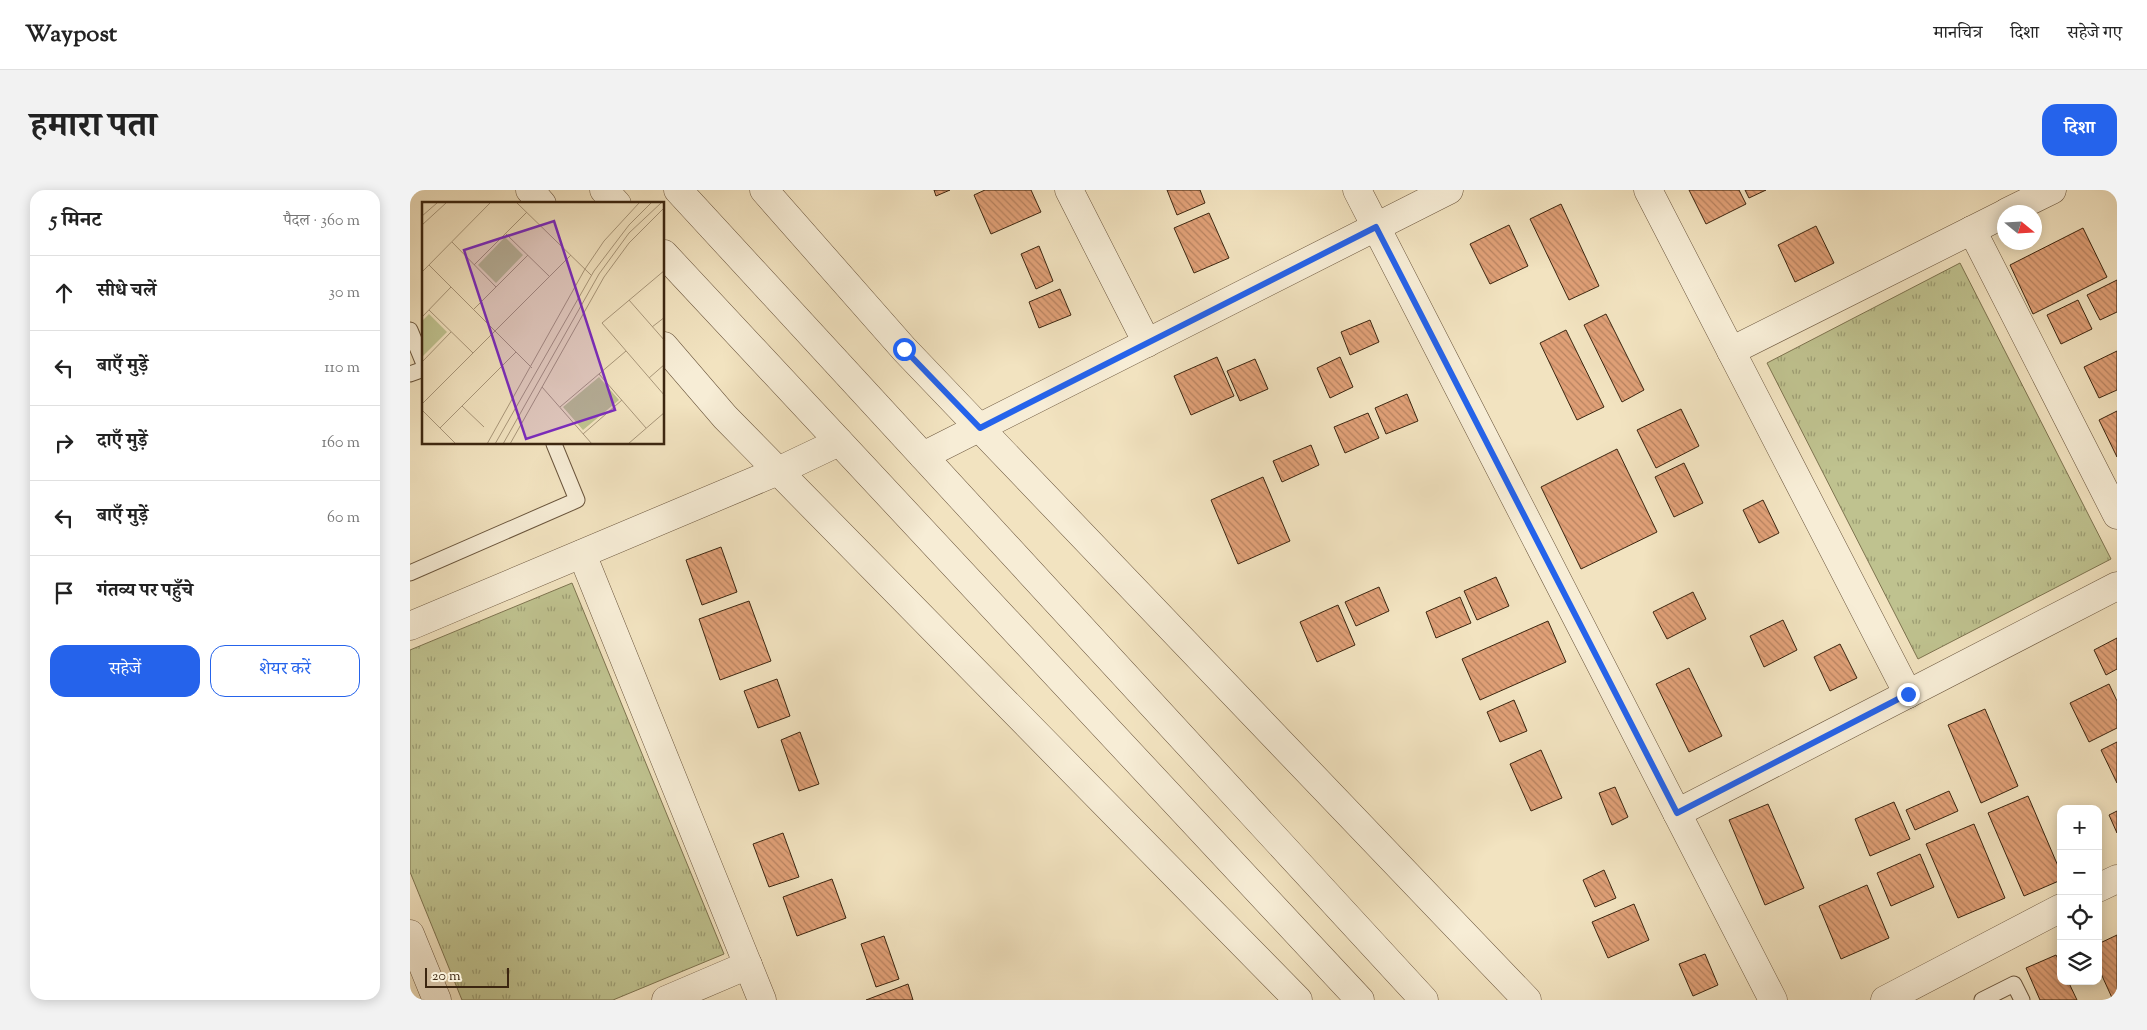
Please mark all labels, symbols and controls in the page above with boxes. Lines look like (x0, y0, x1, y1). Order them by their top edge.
text: Waypost (25, 18, 117, 52)
text: मानचित्र (1934, 21, 1982, 47)
text: दिशा (2010, 21, 2039, 47)
text: सहेजे गए (2067, 21, 2122, 47)
text: हमारा पता (30, 102, 157, 153)
button: दिशा (2042, 104, 2117, 156)
inset map (422, 202, 665, 445)
north arrow (1997, 205, 2042, 250)
text: 5 मिनट (50, 206, 101, 236)
text: पैदल · 360 m (284, 210, 360, 233)
text: सीधे चलें (97, 278, 156, 305)
icon: ahead (50, 279, 78, 307)
text: 30 m (329, 282, 360, 305)
route start (893, 338, 916, 361)
text: बाएँ मुड़ें (97, 353, 148, 380)
icon: left (50, 354, 78, 382)
text: 110 m (324, 357, 360, 380)
text: दाएँ मुड़ें (97, 428, 148, 455)
icon: right (50, 429, 78, 457)
text: 160 m (322, 432, 360, 455)
text: बाएँ मुड़ें (97, 503, 148, 530)
icon: left (50, 504, 78, 532)
text: 60 m (327, 507, 360, 530)
text: गंतव्य पर पहुँचे (97, 578, 193, 605)
icon: arrive (50, 579, 78, 607)
button: सहेजें (50, 645, 200, 697)
button: शेयर करें (210, 645, 360, 697)
route end (1897, 683, 1920, 706)
map controls (2057, 805, 2102, 985)
button: + (2057, 805, 2102, 850)
button: − (2057, 850, 2102, 895)
button: locate (2057, 895, 2102, 940)
button: layers (2057, 940, 2102, 985)
scale bar (425, 965, 509, 988)
text: 20 m (432, 967, 461, 987)

